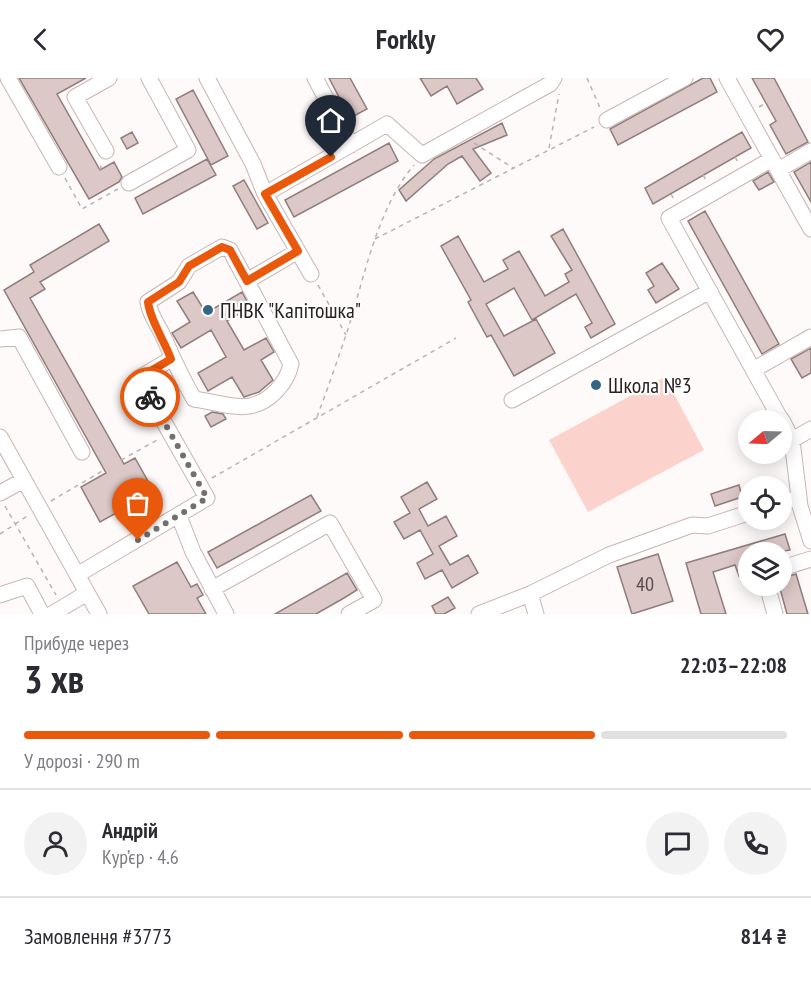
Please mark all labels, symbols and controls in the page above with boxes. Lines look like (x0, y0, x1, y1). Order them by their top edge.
text: Forkly (376, 22, 435, 56)
icon: back (24, 23, 57, 56)
icon: heart (754, 23, 787, 56)
pin (305, 95, 356, 157)
icon: home (314, 104, 347, 137)
place label: ПНВК "Капітошка" (220, 296, 361, 324)
marker: ПНВК "Капітошка" (201, 303, 215, 317)
courier (120, 367, 180, 427)
place label: Школа №3 (608, 371, 692, 399)
marker: Школа №3 (589, 378, 603, 392)
icon: bike (134, 381, 167, 414)
north arrow (738, 410, 792, 464)
map controls (738, 410, 792, 596)
button: locate (738, 476, 792, 530)
pin (112, 478, 163, 540)
icon: bag (121, 487, 154, 520)
button: layers (738, 542, 792, 596)
house number: 40 (636, 571, 654, 597)
text: Прибуде через (24, 630, 129, 656)
text: 22:03–22:08 (680, 651, 787, 679)
text: 3 хв (24, 653, 84, 704)
text: У дорозі · 290 m (24, 748, 140, 774)
button: person (24, 812, 87, 875)
button: chat (646, 812, 709, 875)
button: phone (724, 812, 787, 875)
text: Андрій (102, 816, 158, 844)
text: Кур’єр · 4.6 (102, 844, 179, 870)
text: Замовлення #3773 (24, 922, 172, 950)
text: 814 ₴ (740, 922, 787, 950)

